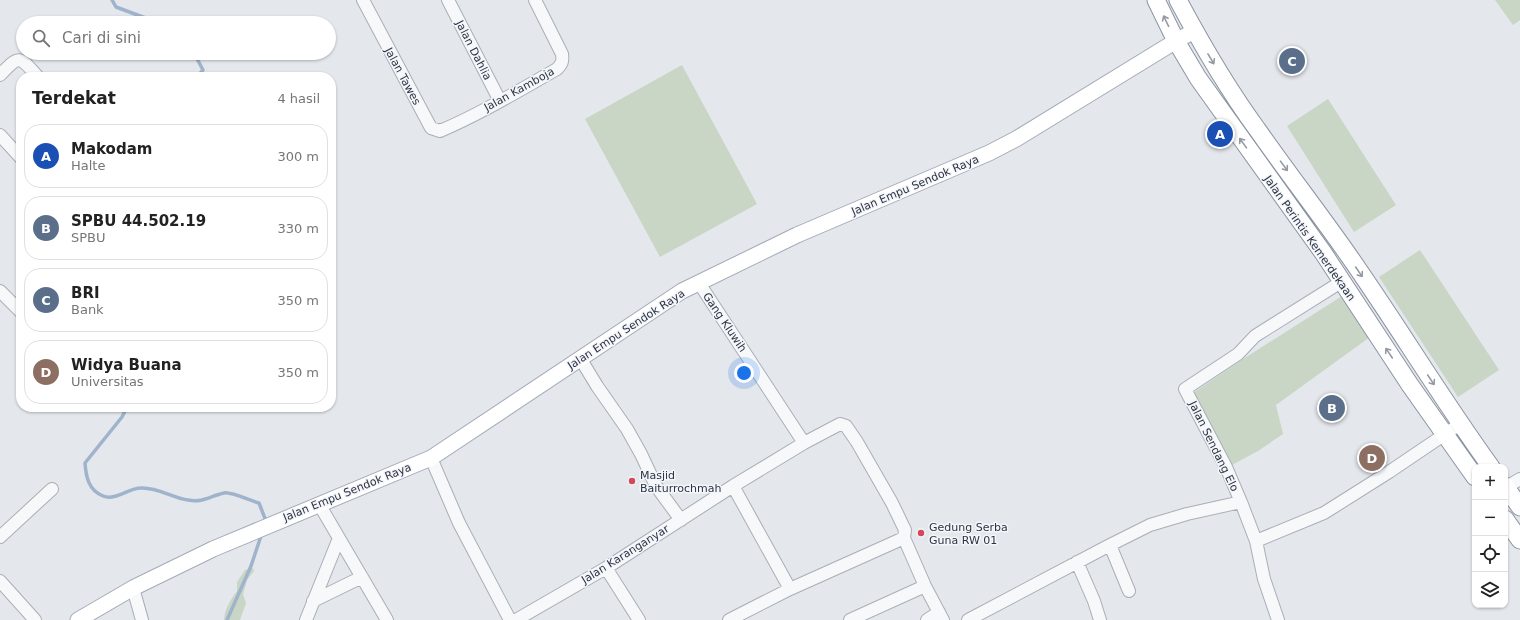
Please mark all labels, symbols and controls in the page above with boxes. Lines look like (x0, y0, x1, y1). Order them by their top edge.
one-way arrow (1162, 15, 1169, 27)
search box (16, 16, 336, 60)
street label: Jalan Dahlia (452, 17, 494, 82)
icon: search (30, 27, 52, 49)
text: Cari di sini (62, 29, 141, 47)
street label: Jalan Tawes (381, 44, 423, 108)
pin: C (1279, 46, 1305, 76)
one-way arrow (1207, 53, 1215, 65)
street label: Jalan Kamboja (481, 65, 557, 115)
text: Terdekat (32, 88, 116, 108)
text: 4 hasil (277, 91, 320, 106)
pin: A (1207, 119, 1233, 149)
one-way arrow (1239, 137, 1247, 148)
text: Makodam (71, 140, 152, 158)
text: A (41, 149, 51, 164)
text: 300 m (277, 149, 319, 164)
street label: Jalan Empu Sendok Raya (849, 153, 981, 219)
text: Halte (71, 158, 105, 173)
one-way arrow (1279, 160, 1288, 171)
street label: Jalan Perintis Kemerdekaan (1261, 172, 1358, 303)
text: SPBU 44.502.19 (71, 212, 206, 230)
text: B (41, 221, 51, 236)
text: 330 m (277, 221, 319, 236)
text: SPBU (71, 230, 106, 245)
one-way arrow (1355, 266, 1364, 277)
text: BRI (71, 284, 100, 302)
street label: Jalan Empu Sendok Raya (564, 287, 687, 373)
street label: Gang Kluwih (700, 290, 749, 355)
text: C (41, 293, 51, 308)
text: 350 m (277, 293, 319, 308)
text: Bank (71, 302, 104, 317)
one-way arrow (1384, 347, 1392, 359)
text: Widya Buana (71, 356, 182, 374)
your location (734, 363, 754, 383)
text: D (41, 365, 51, 380)
text: 350 m (277, 365, 319, 380)
text: Universitas (71, 374, 144, 389)
one-way arrow (1427, 374, 1435, 385)
pin: B (1319, 393, 1345, 423)
street label: Jalan Sendang Elo (1186, 398, 1241, 494)
pin: D (1359, 443, 1385, 473)
street label: Jalan Empu Sendok Raya (280, 461, 413, 525)
map controls (1472, 464, 1508, 608)
button: + (1472, 464, 1508, 500)
place label: Masjid Baiturrochmah (640, 469, 721, 495)
marker: Masjid Baiturrochmah (627, 476, 637, 486)
button: − (1472, 500, 1508, 536)
place label: Gedung Serba Guna RW 01 (929, 521, 1008, 547)
street label: Jalan Karanganyar (578, 522, 672, 587)
marker: Gedung Serba Guna RW 01 (916, 528, 926, 538)
button: locate (1472, 536, 1508, 572)
button: layers (1472, 572, 1508, 608)

